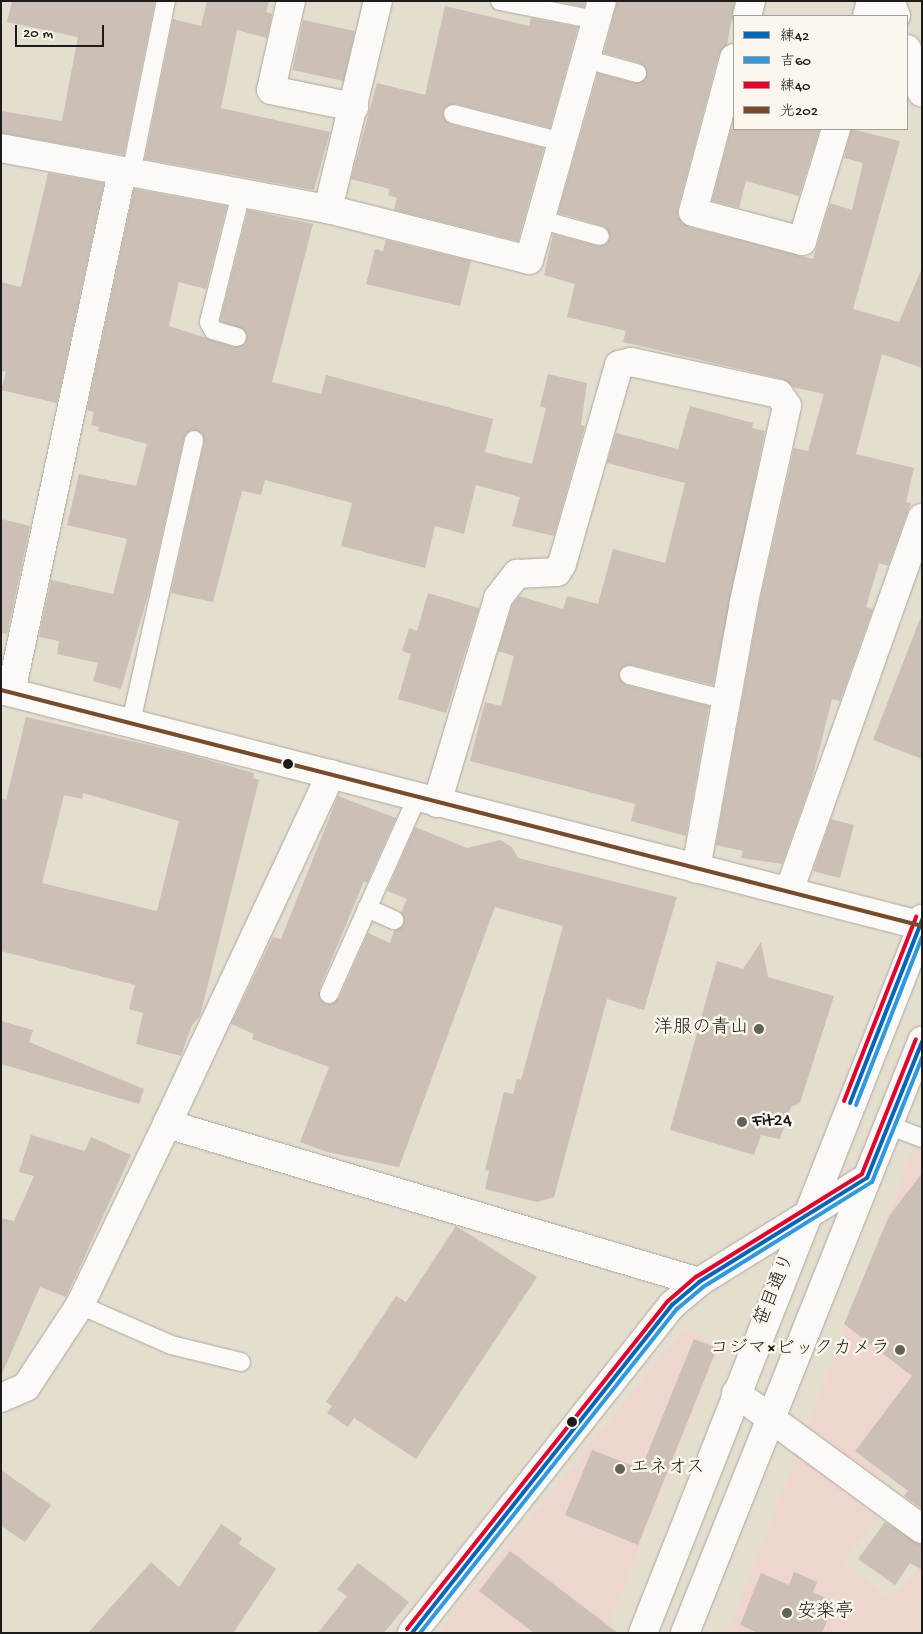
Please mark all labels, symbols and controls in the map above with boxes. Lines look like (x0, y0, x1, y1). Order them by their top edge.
scale bar (18, 15, 106, 47)
legend (733, 15, 908, 130)
text: 20 m (23, 25, 53, 43)
text: 練42 (780, 28, 809, 46)
text: 吉60 (780, 53, 811, 71)
text: 練40 (780, 78, 811, 96)
text: 光202 (780, 103, 818, 121)
unlabelled marker (283, 759, 293, 769)
place label: 洋服の青山 (654, 1018, 749, 1040)
marker: 洋服の青山 (753, 1023, 765, 1035)
place label: Fit24 (752, 1111, 792, 1133)
marker: Fit24 (736, 1116, 748, 1128)
street label: 笹目通り (751, 1250, 801, 1330)
place label: コジマ×ビックカメラ (710, 1339, 890, 1361)
marker: コジマ×ビックカメラ (894, 1344, 906, 1356)
unlabelled marker (567, 1417, 577, 1427)
place label: エネオス (630, 1458, 706, 1480)
marker: エネオス (614, 1463, 626, 1475)
place label: 安楽亭 (797, 1602, 854, 1624)
marker: 安楽亭 (781, 1607, 793, 1619)

